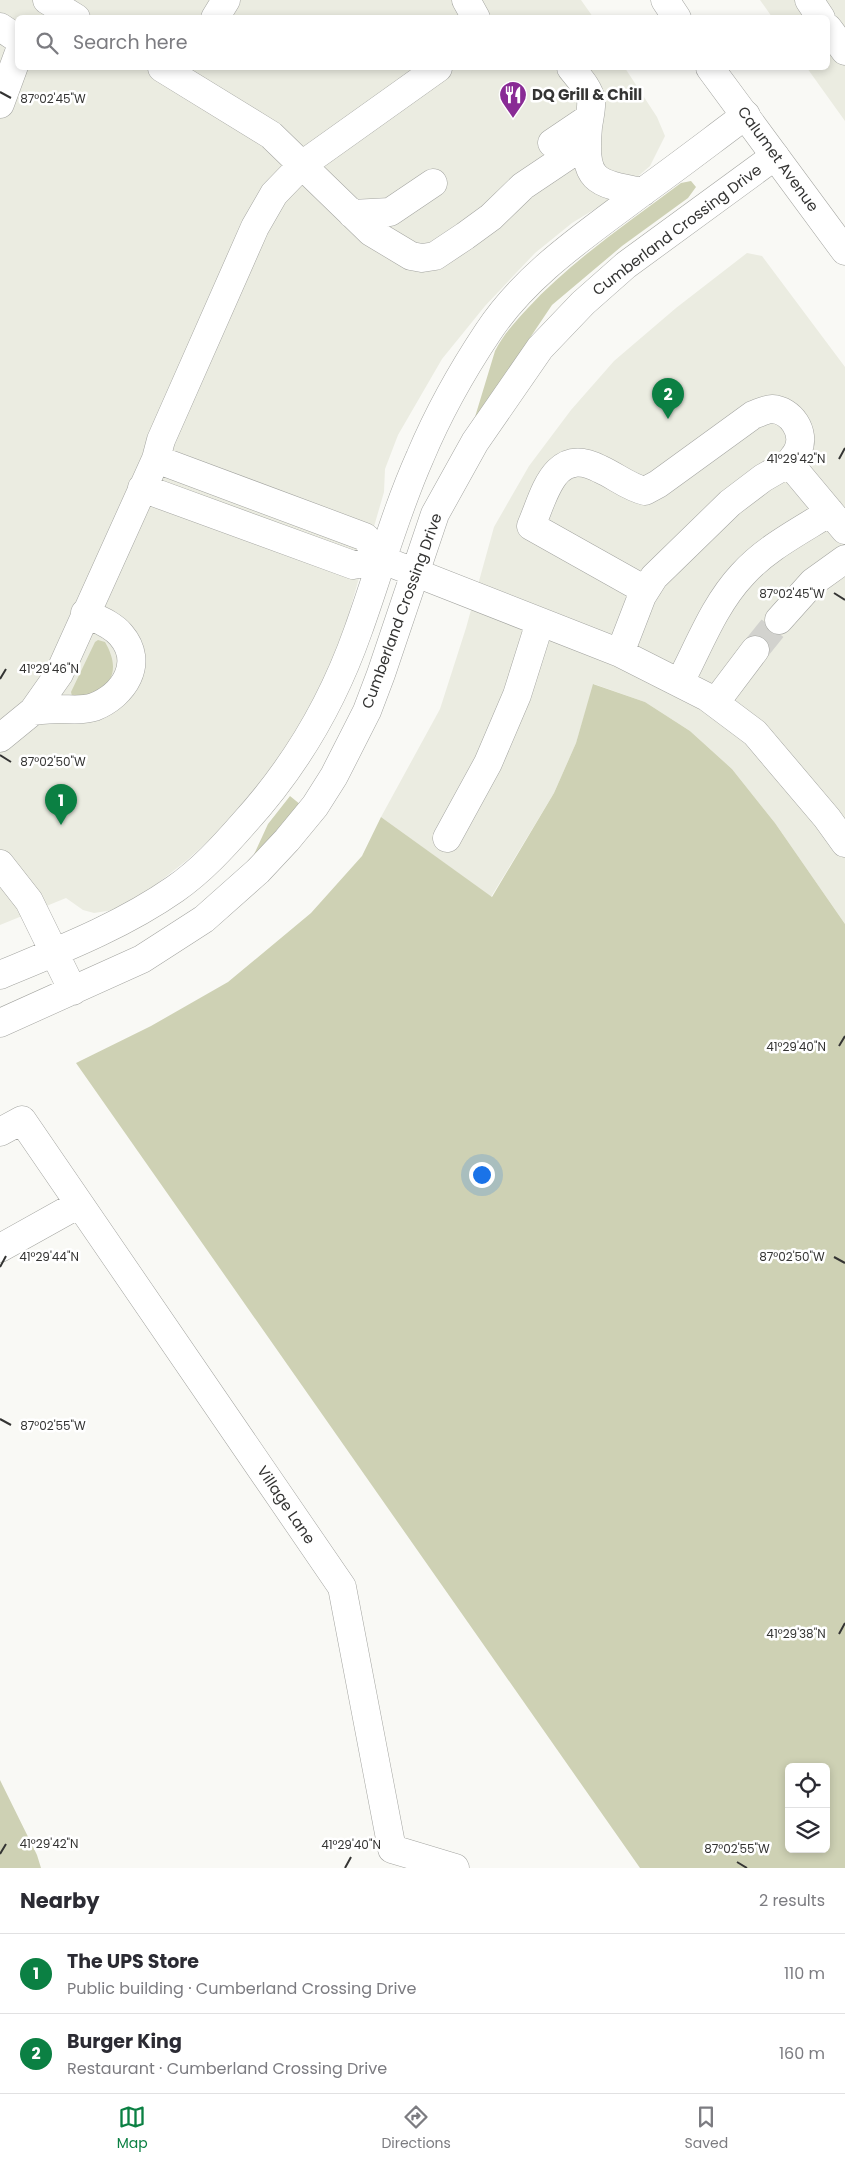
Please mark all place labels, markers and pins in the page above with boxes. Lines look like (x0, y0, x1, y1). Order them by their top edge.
restaurant icon: DQ Grill & Chill (498, 80, 528, 119)
place label: DQ Grill & Chill (532, 84, 642, 105)
pin: 2 (652, 378, 684, 419)
pin: 1 (45, 784, 77, 825)

